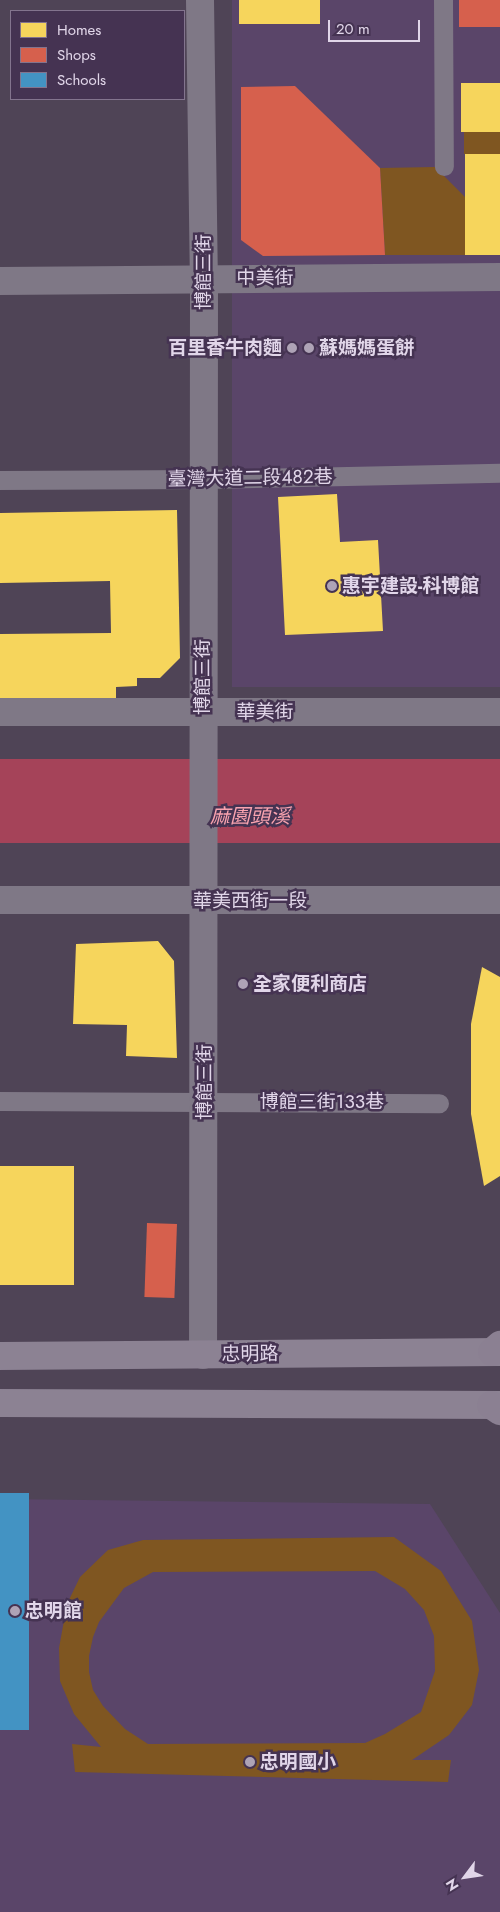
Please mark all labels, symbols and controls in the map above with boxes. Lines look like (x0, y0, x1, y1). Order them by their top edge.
legend (10, 10, 185, 100)
scale bar (330, 10, 422, 42)
text: 20 m (336, 18, 370, 40)
text: Homes (57, 19, 101, 41)
text: Shops (57, 44, 96, 66)
text: Schools (57, 69, 106, 91)
street label: 博館三街 (193, 234, 215, 310)
street label: 中美街 (237, 267, 293, 289)
place label: 百里香牛肉麵 (168, 337, 282, 359)
place label: 蘇媽媽蛋餅 (319, 337, 414, 359)
marker: 百里香牛肉麵 (286, 342, 298, 354)
marker: 蘇媽媽蛋餅 (303, 342, 315, 354)
street label: 臺灣大道二段482巷 (167, 465, 333, 491)
place label: 惠宇建設-科博館 (342, 575, 479, 597)
marker: 惠宇建設-科博館 (326, 580, 338, 592)
street label: 博館三街 (192, 639, 214, 715)
street label: 華美街 (237, 701, 293, 723)
water label: 麻園頭溪 (210, 804, 290, 828)
street label: 華美西街一段 (193, 890, 307, 912)
place label: 全家便利商店 (253, 973, 367, 995)
marker: 全家便利商店 (237, 978, 249, 990)
street label: 博館三街 (194, 1044, 216, 1120)
street label: 博館三街133巷 (260, 1091, 384, 1113)
street label: 忠明路 (221, 1342, 279, 1366)
place label: 忠明館 (25, 1600, 82, 1622)
marker: 忠明館 (9, 1605, 21, 1617)
place label: 忠明國小 (260, 1751, 336, 1773)
marker: 忠明國小 (244, 1756, 256, 1768)
north arrow (440, 1852, 490, 1902)
text: N (441, 1875, 464, 1895)

